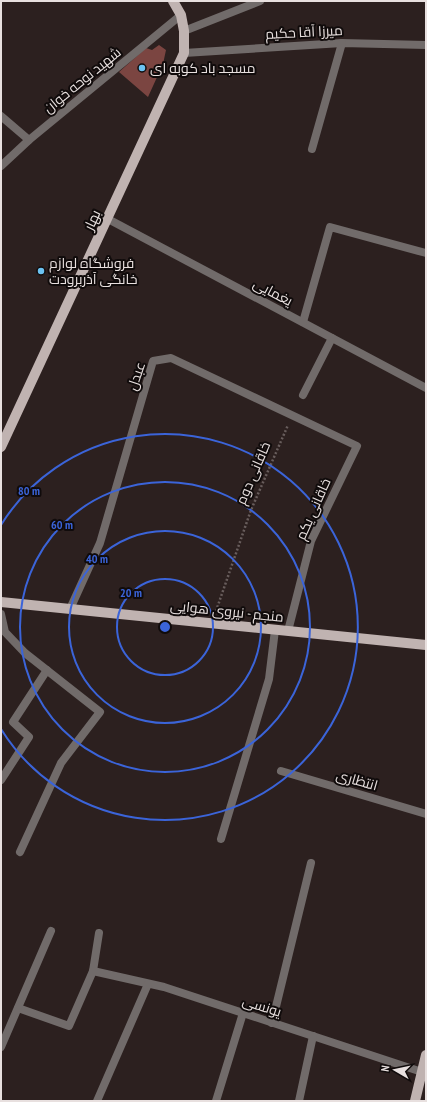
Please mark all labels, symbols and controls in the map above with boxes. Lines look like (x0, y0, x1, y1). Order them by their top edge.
street label: میرزا آقا حکیم (265, 21, 343, 44)
street label: شهید نوحه خوان (39, 43, 125, 117)
place label: مسجد باد کوبه ای (150, 59, 255, 77)
marker: مسجد باد کوبه ای (137, 63, 147, 73)
street label: بهار (79, 207, 105, 234)
place label: فروشگاه لوازم خانگی آذربرودت (49, 254, 138, 288)
marker: فروشگاه لوازم خانگی آذربرودت (36, 266, 46, 276)
street label: یغمایی (250, 274, 296, 310)
street label: عبدل (123, 359, 149, 393)
street label: خاقانی دوم (232, 439, 275, 508)
street label: خاقانی یکم (291, 475, 336, 543)
text: 80 m (18, 483, 40, 498)
text: 60 m (51, 517, 73, 532)
text: 40 m (86, 551, 108, 566)
text: 20 m (120, 585, 142, 600)
street label: منجم - نیروی هوایی (169, 596, 285, 627)
centre of rings (158, 620, 172, 634)
street label: انتظاری (334, 765, 380, 795)
street label: یونسی (240, 991, 284, 1021)
north arrow (375, 1050, 415, 1090)
text: N (378, 1064, 393, 1072)

